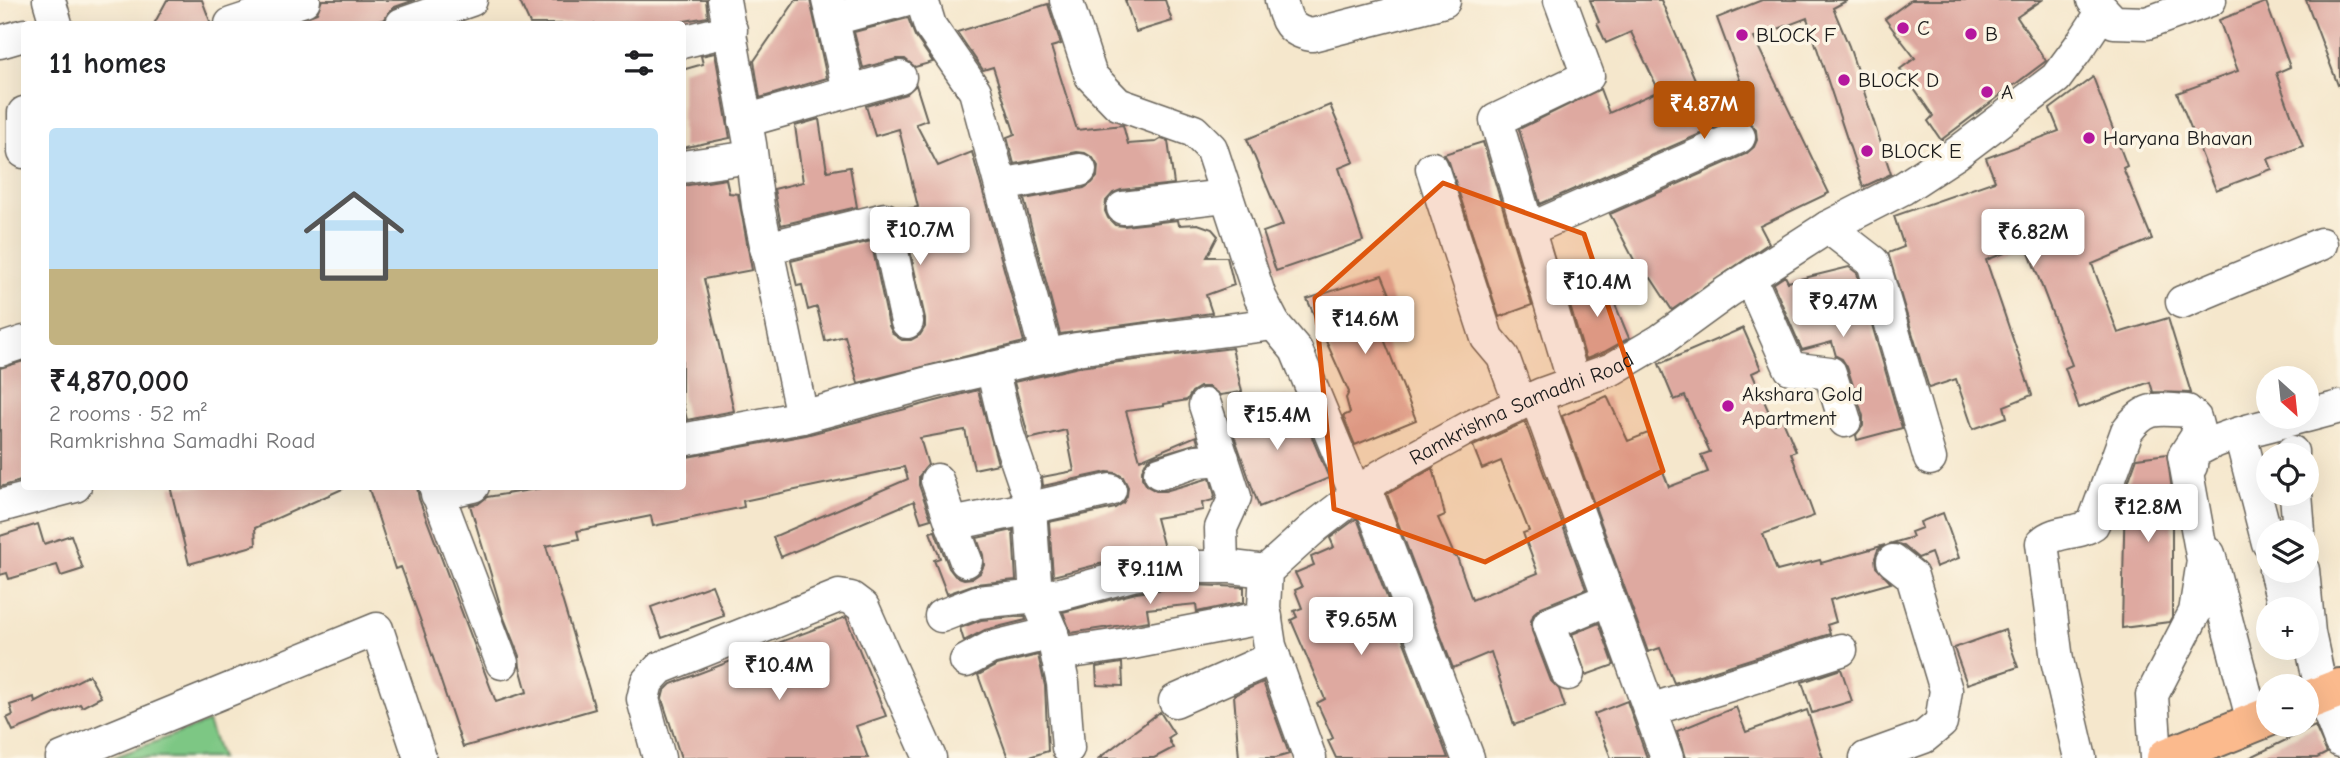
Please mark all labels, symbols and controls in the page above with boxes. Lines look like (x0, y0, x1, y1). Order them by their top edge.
place label: C (1917, 16, 1930, 40)
marker: C (1895, 20, 1911, 36)
place label: B (1985, 22, 1998, 46)
place label: BLOCK F (1756, 23, 1836, 47)
marker: B (1963, 26, 1979, 42)
marker: BLOCK F (1734, 27, 1750, 43)
icon: filters (620, 44, 658, 82)
text: 11 homes (49, 46, 166, 81)
place label: BLOCK D (1858, 68, 1939, 92)
marker: BLOCK D (1836, 72, 1852, 88)
place label: A (2001, 80, 2013, 104)
pin: ₹4.87M (1647, 82, 1761, 141)
marker: A (1979, 84, 1995, 100)
text: ₹4.87M (1670, 90, 1738, 117)
place label: Haryana Bhavan (2103, 126, 2253, 150)
marker: Haryana Bhavan (2081, 130, 2097, 146)
place label: BLOCK E (1881, 139, 1962, 163)
marker: BLOCK E (1859, 143, 1875, 159)
icon: home (291, 173, 417, 299)
pin: ₹10.7M (863, 208, 977, 267)
pin: ₹6.82M (1976, 210, 2090, 269)
text: ₹10.7M (886, 216, 954, 243)
text: ₹6.82M (1997, 218, 2069, 245)
pin: ₹10.4M (1540, 260, 1654, 319)
text: ₹10.4M (1563, 268, 1631, 295)
pin: ₹9.47M (1786, 280, 1900, 339)
text: ₹9.47M (1808, 288, 1878, 315)
pin: ₹14.6M (1308, 296, 1422, 356)
text: ₹14.6M (1331, 305, 1399, 332)
street label: Ramkrishna Samadhi Road (1405, 347, 1638, 470)
text: ₹4,870,000 (49, 364, 189, 399)
north arrow (2256, 366, 2319, 429)
map controls (2256, 366, 2319, 737)
place label: Akshara Gold Apartment (1742, 382, 1863, 430)
pin: ₹15.4M (1220, 392, 1334, 452)
marker: Akshara Gold Apartment (1720, 398, 1736, 414)
text: 2 rooms · 52 m² (49, 400, 207, 427)
text: ₹15.4M (1243, 401, 1311, 428)
text: Ramkrishna Samadhi Road (49, 427, 316, 454)
button: locate (2256, 443, 2319, 506)
pin: ₹12.8M (2091, 484, 2205, 544)
text: ₹12.8M (2114, 493, 2182, 520)
button: layers (2256, 520, 2319, 583)
pin: ₹9.11M (1093, 546, 1207, 606)
text: ₹9.11M (1117, 555, 1183, 582)
button: + (2256, 597, 2319, 660)
pin: ₹9.65M (1304, 598, 1418, 657)
text: ₹9.65M (1325, 606, 1397, 633)
pin: ₹10.4M (722, 642, 836, 702)
text: ₹10.4M (745, 651, 813, 678)
button: − (2256, 674, 2319, 737)

